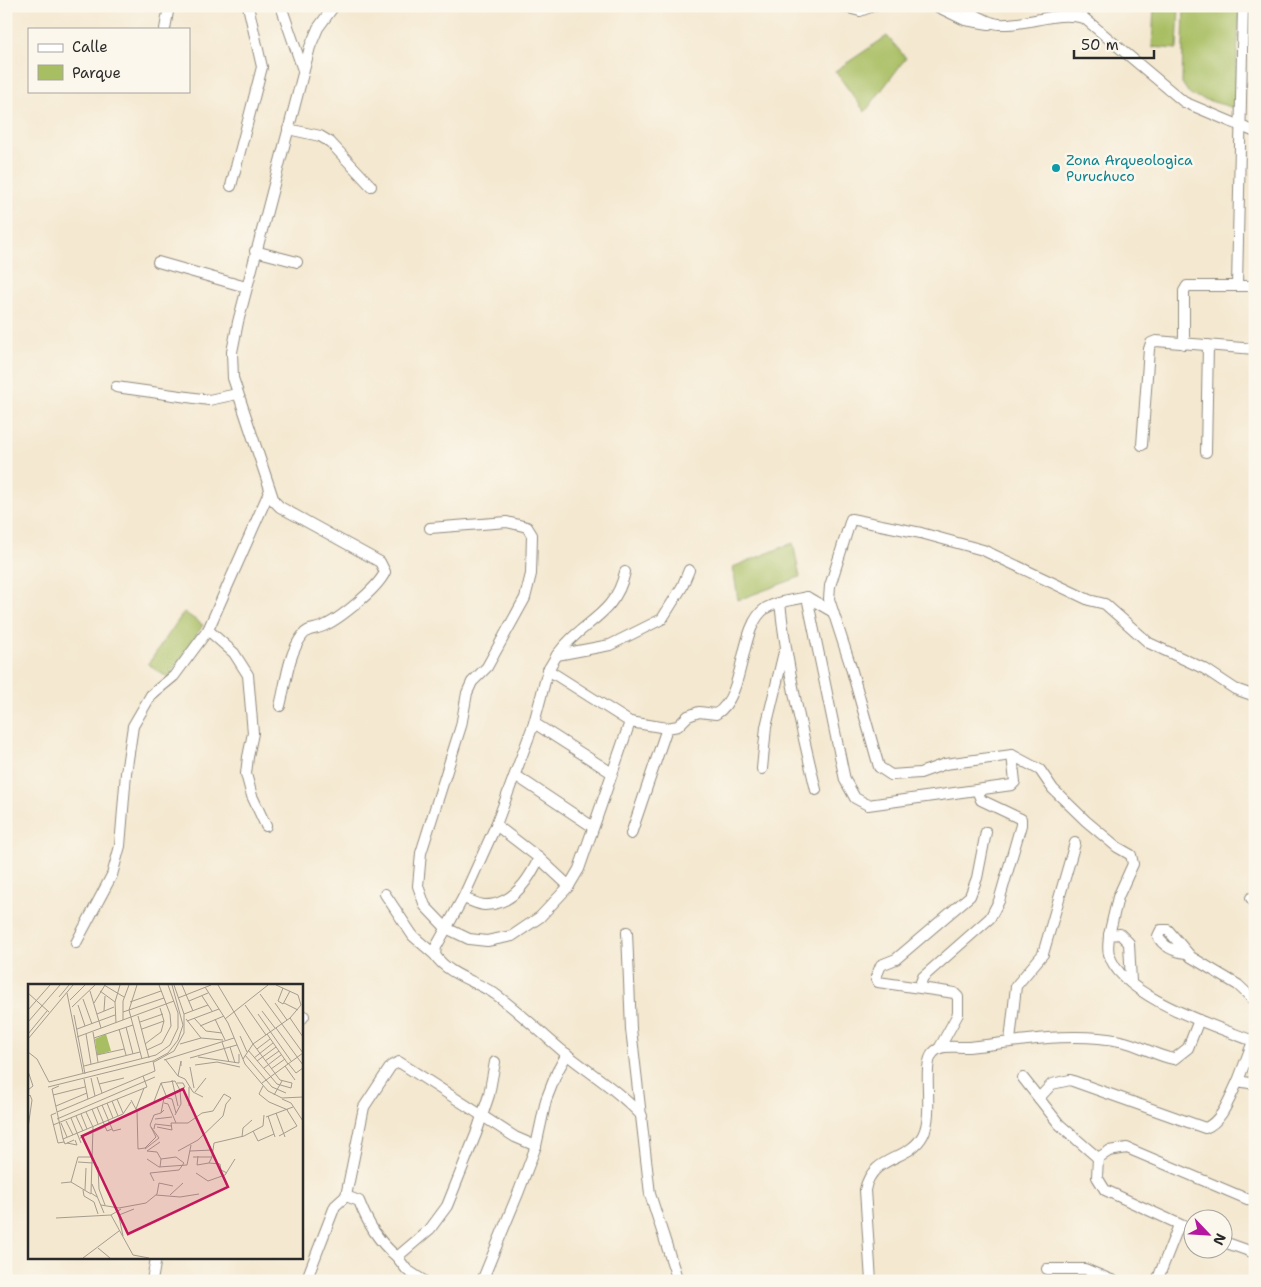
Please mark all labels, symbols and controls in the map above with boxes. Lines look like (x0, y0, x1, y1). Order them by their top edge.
legend (28, 28, 190, 92)
scale bar (1074, 28, 1154, 60)
text: 50 m (1081, 35, 1119, 55)
text: Calle (72, 37, 108, 57)
text: Parque (72, 63, 121, 83)
place label: Zona Arqueologica Puruchuco (1066, 151, 1193, 185)
marker: Zona Arqueologica Puruchuco (1050, 162, 1062, 174)
inset map (28, 984, 302, 1260)
north arrow (1184, 1210, 1234, 1260)
text: N (1209, 1231, 1230, 1248)

